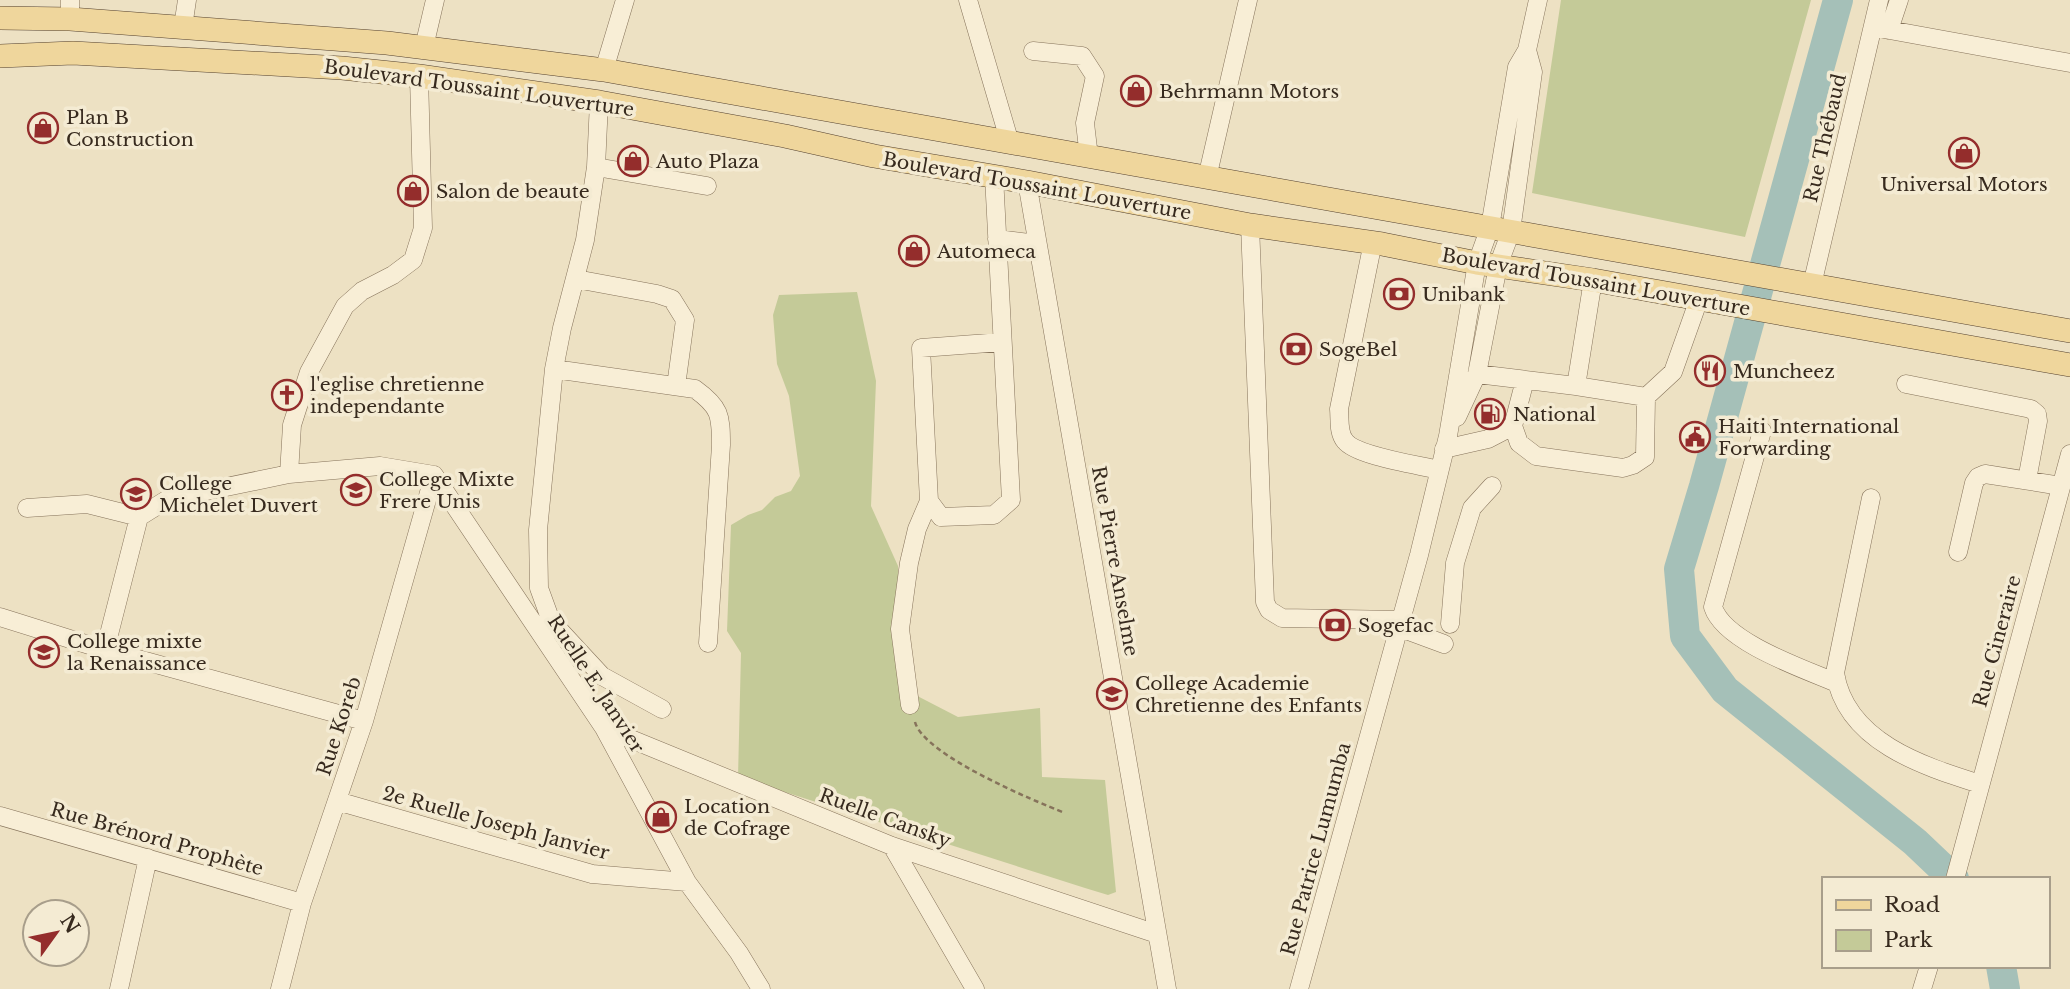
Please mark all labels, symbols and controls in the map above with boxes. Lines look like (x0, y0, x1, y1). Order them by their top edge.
street label: Boulevard Toussaint Louverture (322, 55, 636, 121)
street label: Rue Thébaud (1799, 71, 1851, 204)
shop icon: Behrmann Motors (1119, 74, 1153, 108)
place label: Behrmann Motors (1159, 80, 1339, 103)
place label: Plan B Construction (66, 106, 194, 151)
shop icon: Plan B Construction (26, 111, 60, 145)
shop icon: Universal Motors (1947, 136, 1981, 170)
shop icon: Auto Plaza (616, 144, 650, 178)
street label: Boulevard Toussaint Louverture (881, 147, 1193, 225)
place label: Auto Plaza (655, 150, 760, 173)
place label: Universal Motors (1880, 173, 2048, 196)
shop icon: Salon de beaute (396, 174, 430, 208)
place label: Salon de beaute (436, 180, 590, 203)
shop icon: Automeca (897, 234, 931, 268)
place label: Automeca (936, 240, 1036, 263)
street label: Boulevard Toussaint Louverture (1440, 243, 1752, 321)
bank icon: Unibank (1382, 277, 1416, 311)
place label: Unibank (1422, 283, 1505, 306)
bank icon: SogeBel (1279, 332, 1313, 366)
place label: SogeBel (1319, 338, 1397, 361)
restaurant icon: Muncheez (1693, 354, 1727, 388)
place label: Muncheez (1733, 360, 1835, 383)
place label: l'eglise chretienne independante (310, 373, 484, 418)
church icon: l'eglise chretienne independante (270, 378, 304, 412)
fuel station icon: National (1473, 397, 1507, 431)
place label: National (1513, 403, 1596, 426)
place label: Haiti International Forwarding (1718, 415, 1899, 460)
public building icon: Haiti International Forwarding (1678, 420, 1712, 454)
street label: Rue Pierre Anselme (1087, 464, 1143, 658)
place label: College Mixte Frere Unis (379, 468, 514, 513)
place label: College Michelet Duvert (159, 472, 319, 517)
school or university icon: College Mixte Frere Unis (339, 473, 373, 507)
school or university icon: College Michelet Duvert (119, 477, 153, 511)
street label: Rue Cineraire (1968, 573, 2026, 709)
bank icon: Sogefac (1318, 608, 1352, 642)
street label: Ruelle E. Janvier (543, 611, 649, 757)
place label: Sogefac (1358, 614, 1433, 637)
place label: College mixte la Renaissance (67, 630, 207, 675)
school or university icon: College mixte la Renaissance (27, 635, 61, 669)
place label: College Academie Chretienne des Enfants (1135, 672, 1362, 717)
street label: Rue Koreb (312, 674, 366, 778)
school or university icon: College Academie Chretienne des Enfants (1095, 677, 1129, 711)
street label: Rue Patrice Lumumba (1276, 739, 1356, 958)
street label: 2e Ruelle Joseph Janvier (380, 782, 612, 864)
street label: Ruelle Cansky (816, 783, 954, 853)
place label: Location de Cofrage (684, 795, 790, 840)
street label: Rue Brénord Prophète (48, 798, 266, 880)
shop icon: Location de Cofrage (644, 800, 678, 834)
legend (1822, 877, 2049, 968)
text: Road (1884, 892, 1940, 918)
north arrow (21, 898, 91, 968)
text: N (55, 910, 84, 938)
text: Park (1884, 927, 1933, 953)

